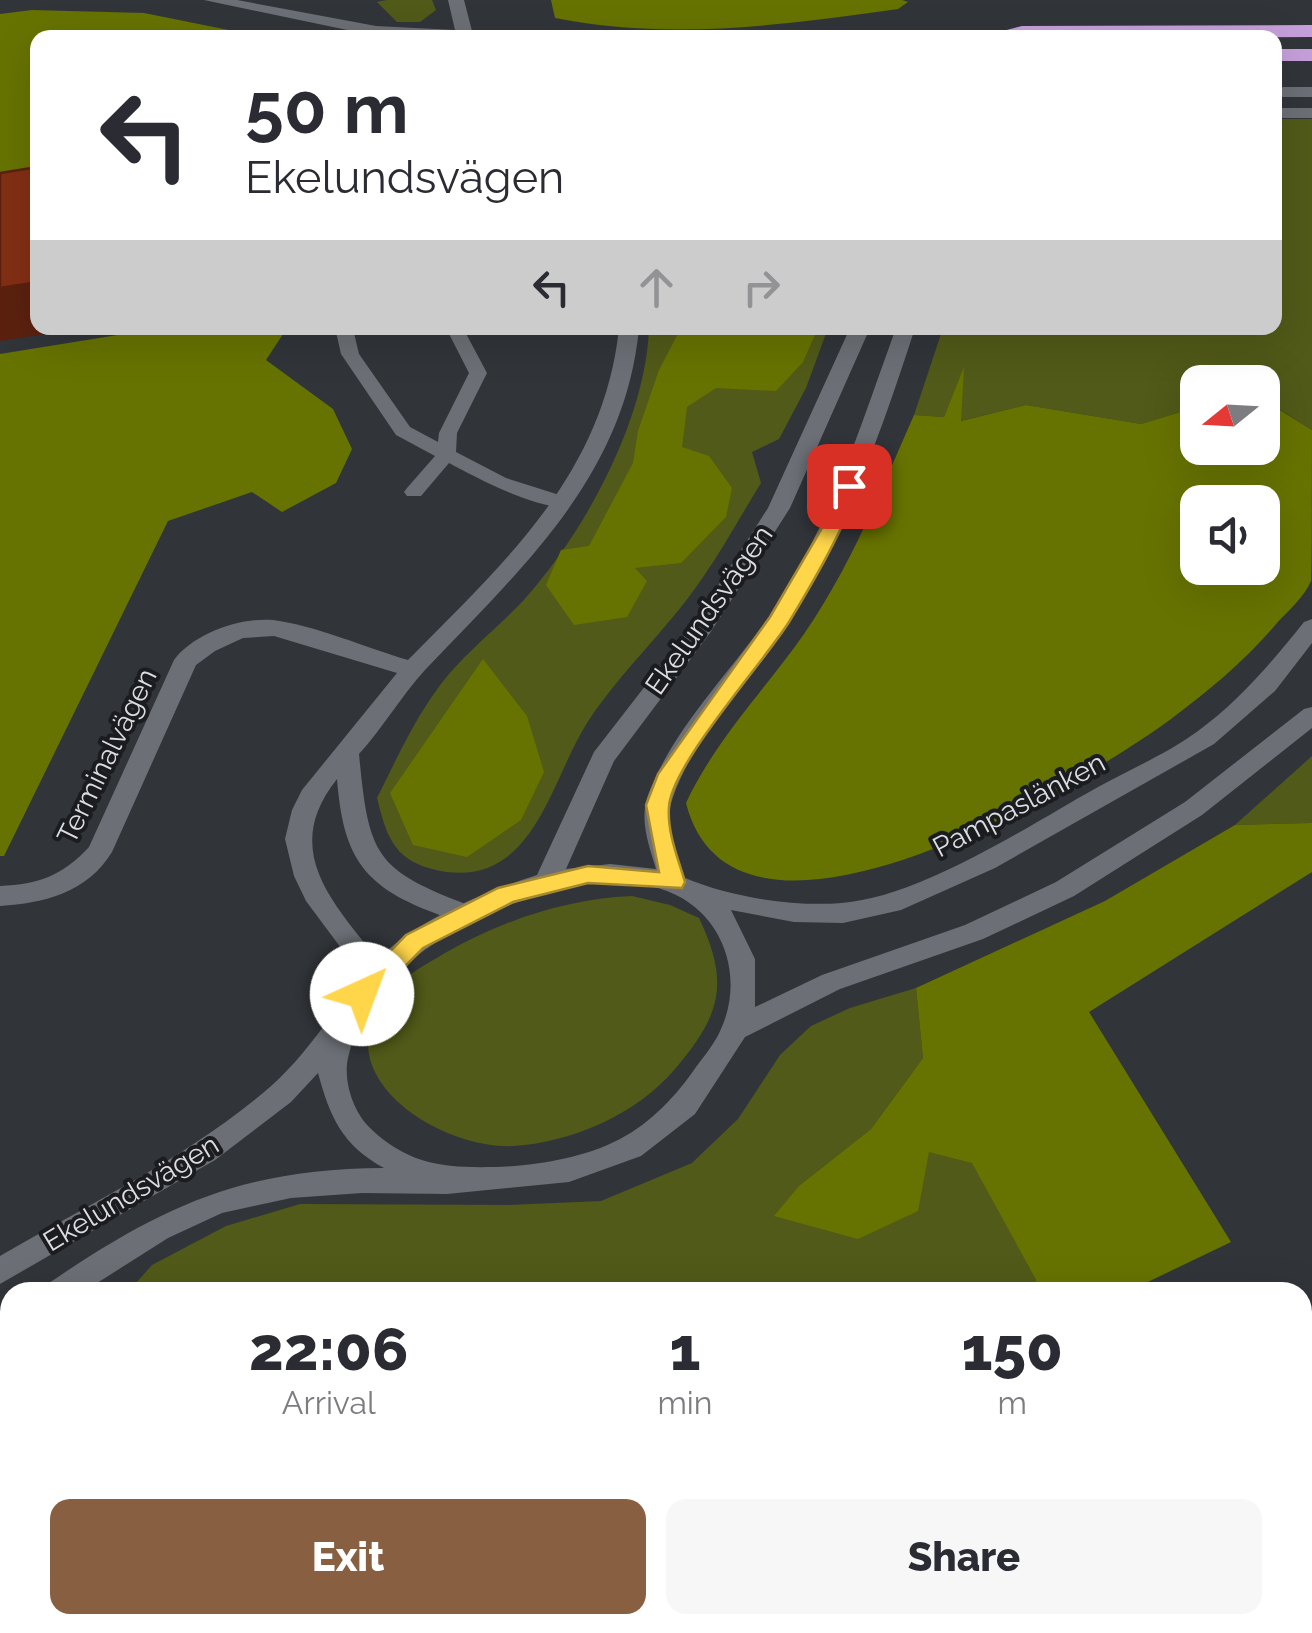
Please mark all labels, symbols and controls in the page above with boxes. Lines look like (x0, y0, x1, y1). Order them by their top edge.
text: 50 m (245, 67, 409, 149)
icon: left (80, 70, 210, 200)
text: Ekelundsvägen (245, 151, 564, 204)
icon: left (524, 260, 579, 315)
icon: ahead (629, 260, 684, 315)
icon: right (734, 260, 789, 315)
north arrow (1180, 365, 1280, 465)
map controls (1180, 365, 1280, 585)
pin (807, 444, 892, 529)
icon: arrive (822, 459, 877, 514)
button: sound (1180, 485, 1280, 585)
street label: Ekelundsvägen (639, 519, 779, 701)
street label: Terminalvägen (50, 663, 164, 849)
street label: Pampaslänken (927, 746, 1111, 864)
position arrow (310, 942, 414, 1046)
street label: Ekelundsvägen (37, 1128, 225, 1258)
text: 22:06 (249, 1314, 408, 1384)
text: 1 (669, 1314, 701, 1384)
text: 150 (962, 1314, 1063, 1384)
text: Arrival (282, 1384, 376, 1421)
text: min (657, 1384, 712, 1421)
text: m (998, 1384, 1027, 1421)
button: Exit (50, 1499, 646, 1614)
button: Share (666, 1499, 1262, 1614)

